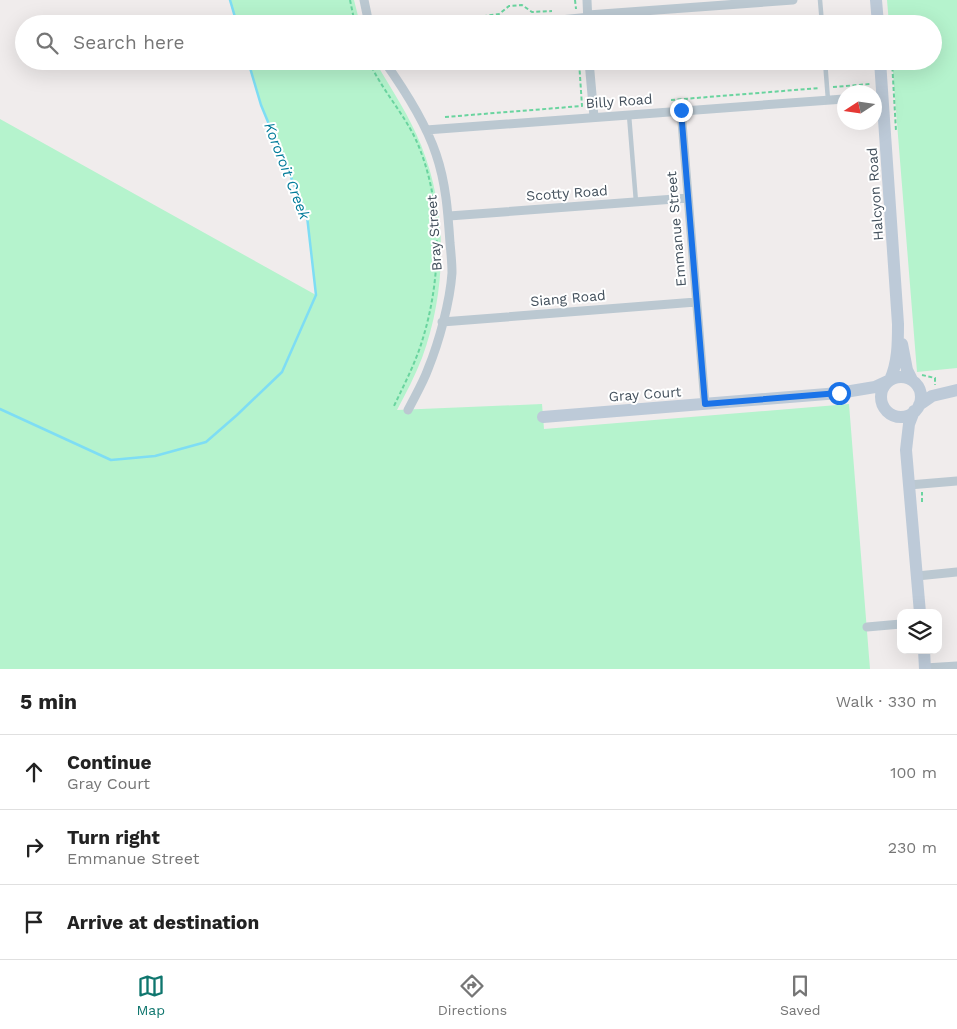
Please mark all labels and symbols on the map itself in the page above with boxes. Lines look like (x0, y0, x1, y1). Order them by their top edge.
north arrow (837, 85, 882, 130)
street label: Billy Road (585, 91, 653, 111)
route end (670, 99, 693, 122)
water label: Kororoit Creek (260, 120, 314, 223)
street label: Halcyon Road (864, 147, 886, 241)
street label: Emmanue Street (663, 170, 689, 287)
street label: Scotty Road (526, 182, 608, 204)
street label: Bray Street (423, 194, 445, 271)
street label: Siang Road (530, 287, 606, 309)
route start (828, 382, 851, 405)
street label: Gray Court (608, 383, 682, 405)

